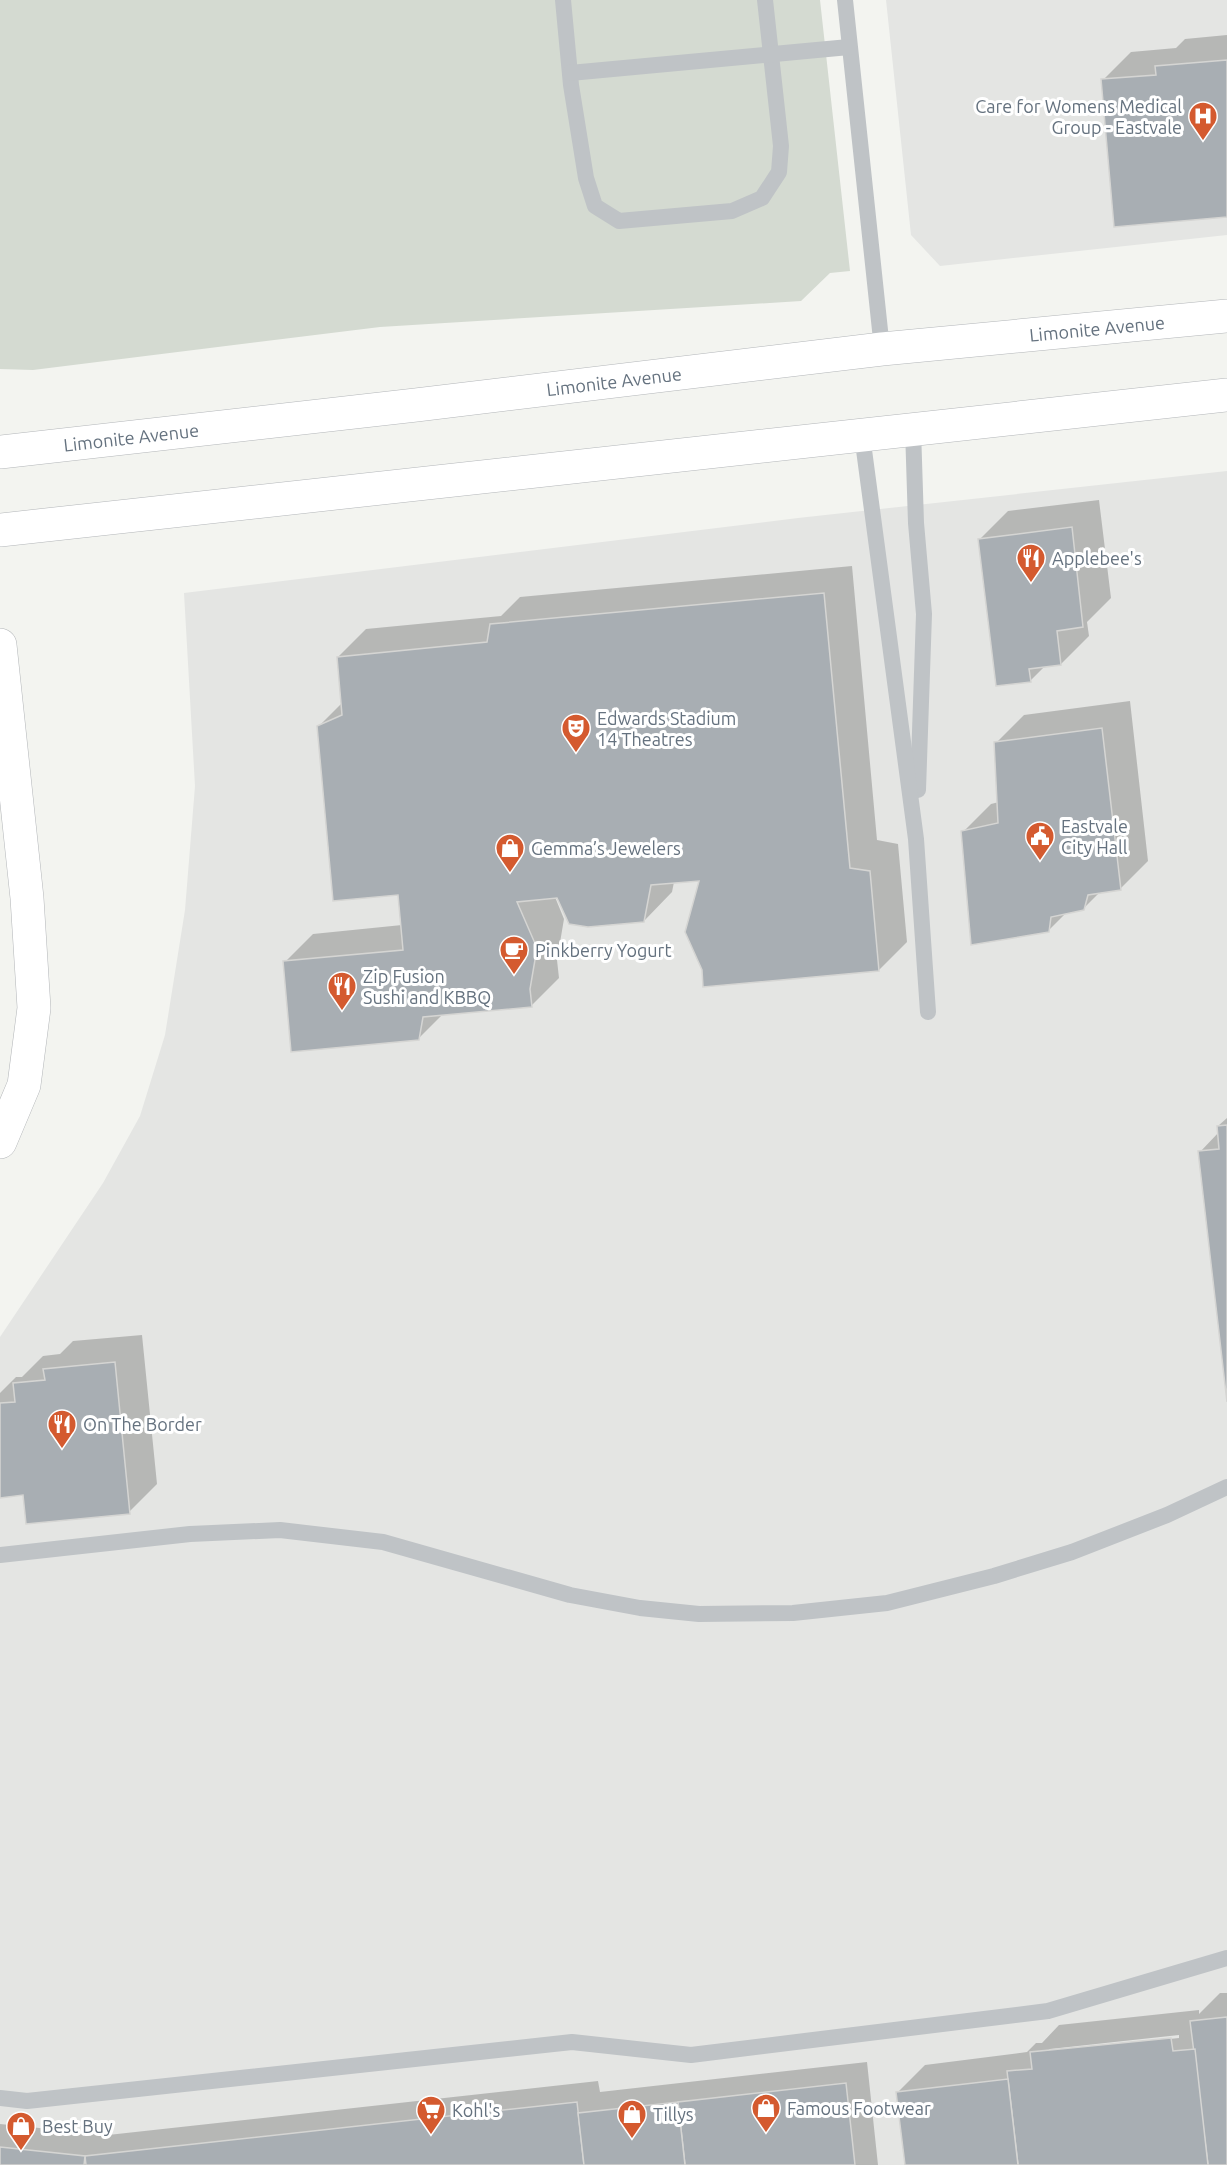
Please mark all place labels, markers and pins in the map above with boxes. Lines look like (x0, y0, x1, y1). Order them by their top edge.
place label: Care for Womens Medical Group - Eastvale (975, 96, 1182, 137)
hospital icon: Care for Womens Medical Group - Eastvale (1187, 100, 1219, 142)
restaurant icon: Applebee's (1015, 542, 1047, 584)
place label: Applebee's (1052, 548, 1142, 568)
place label: Edwards Stadium 14 Theatres (597, 708, 736, 749)
theatre icon: Edwards Stadium 14 Theatres (560, 712, 592, 754)
place label: Eastvale City Hall (1061, 816, 1128, 857)
public building icon: Eastvale City Hall (1024, 820, 1056, 862)
shop icon: Gemma’s Jewelers (494, 832, 526, 874)
place label: Gemma’s Jewelers (531, 838, 681, 858)
cafe icon: Pinkberry Yogurt (498, 934, 530, 976)
place label: Pinkberry Yogurt (535, 940, 672, 960)
place label: Zip Fusion Sushi and KBBQ (363, 966, 491, 1008)
restaurant icon: Zip Fusion Sushi and KBBQ (326, 970, 358, 1012)
restaurant icon: On The Border (46, 1408, 78, 1450)
place label: On The Border (83, 1414, 202, 1434)
shop icon: Famous Footwear (750, 2092, 782, 2134)
supermarket icon: Kohl's (415, 2094, 447, 2136)
shop icon: Tillys (616, 2098, 648, 2140)
place label: Famous Footwear (787, 2098, 931, 2118)
place label: Kohl's (452, 2100, 501, 2120)
place label: Tillys (653, 2104, 694, 2124)
shop icon: Best Buy (5, 2110, 37, 2152)
place label: Best Buy (42, 2116, 113, 2136)

